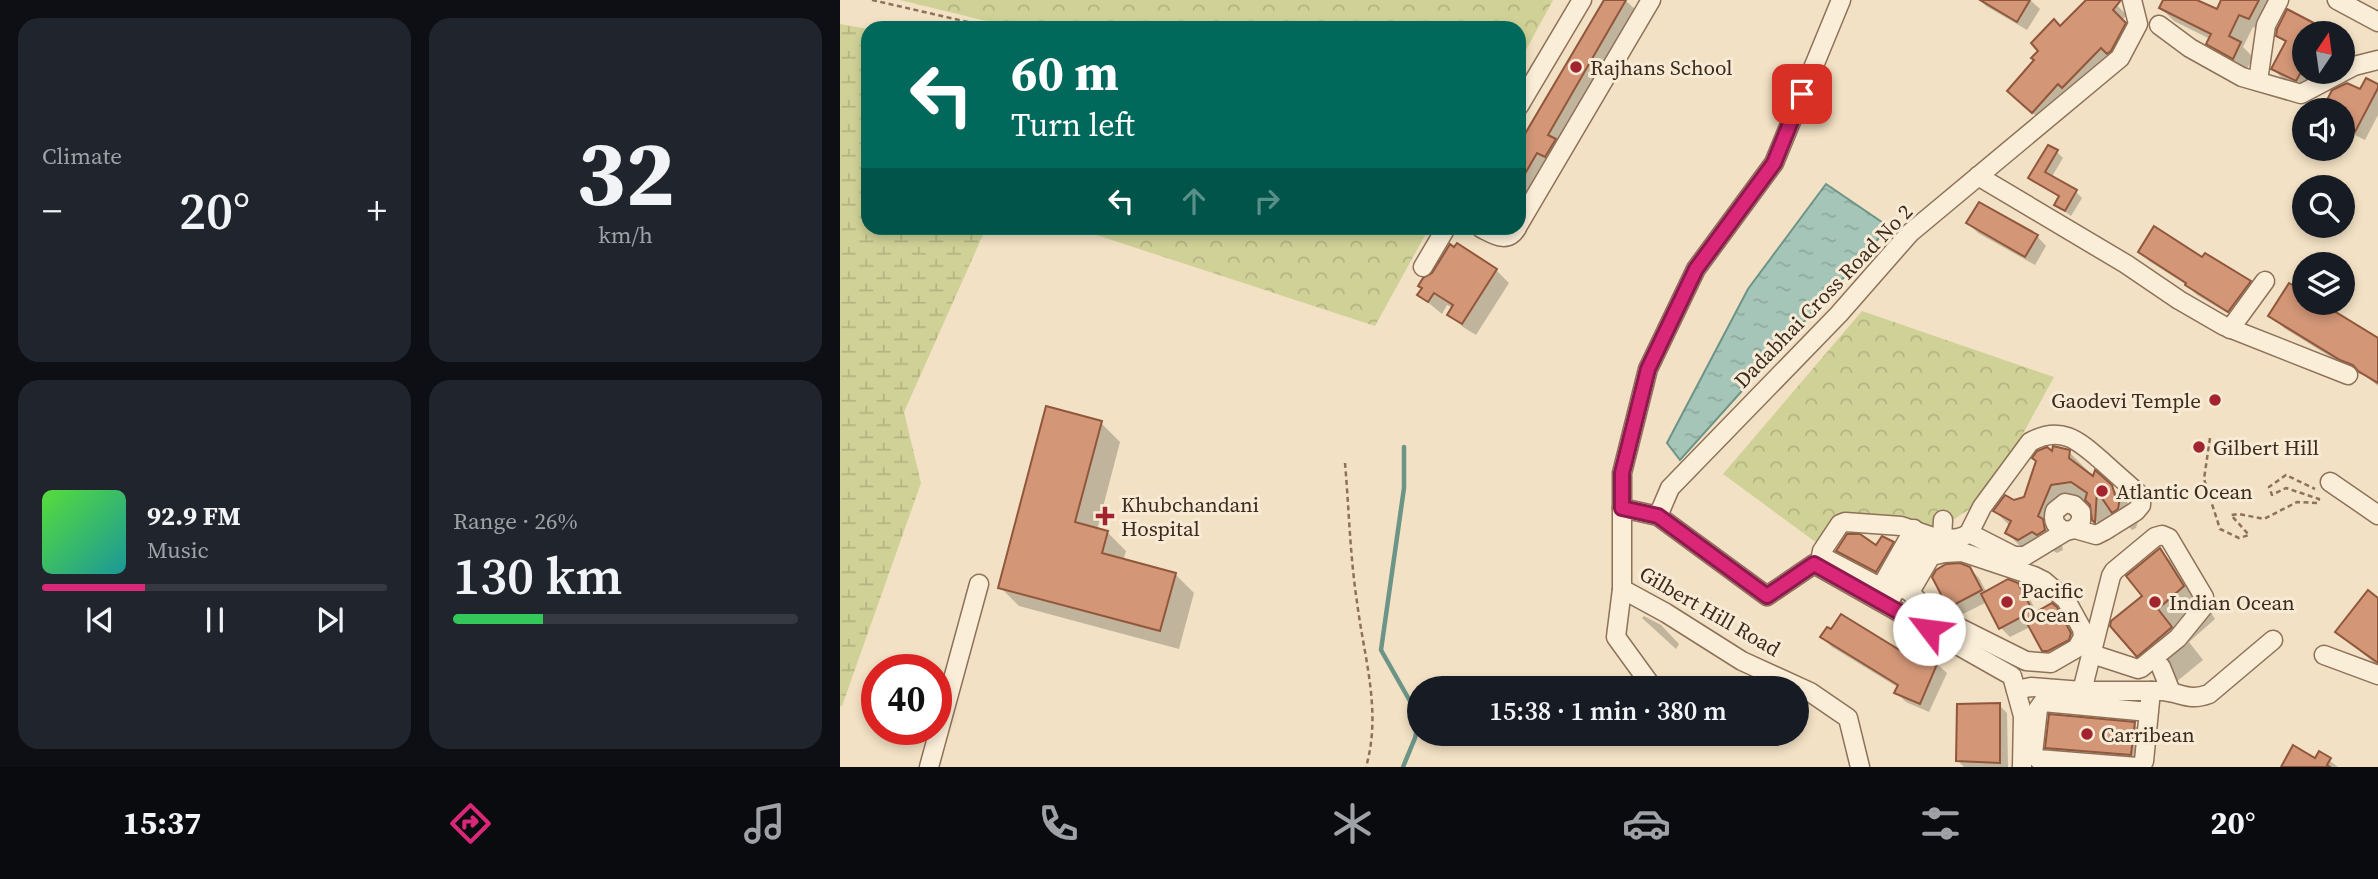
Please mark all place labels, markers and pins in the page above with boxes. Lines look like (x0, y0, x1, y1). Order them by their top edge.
place label: Rajhans School (1590, 53, 1733, 82)
marker: Rajhans School (1568, 59, 1584, 75)
pin (1772, 64, 1832, 124)
place label: Gaodevi Temple (2051, 386, 2201, 415)
marker: Gaodevi Temple (2207, 392, 2223, 408)
place label: Gilbert Hill (2213, 433, 2319, 462)
marker: Gilbert Hill (2191, 439, 2207, 455)
place label: Atlantic Ocean (2116, 477, 2253, 506)
marker: Atlantic Ocean (2094, 483, 2110, 499)
place label: Khubchandani Hospital (1121, 490, 1259, 543)
marker: Khubchandani Hospital (1095, 506, 1115, 526)
place label: Pacific Ocean (2021, 576, 2084, 629)
place label: Indian Ocean (2169, 588, 2295, 617)
marker: Pacific Ocean (1999, 594, 2015, 610)
marker: Indian Ocean (2147, 594, 2163, 610)
place label: Carribean (2101, 720, 2195, 749)
marker: Carribean (2079, 726, 2095, 742)

